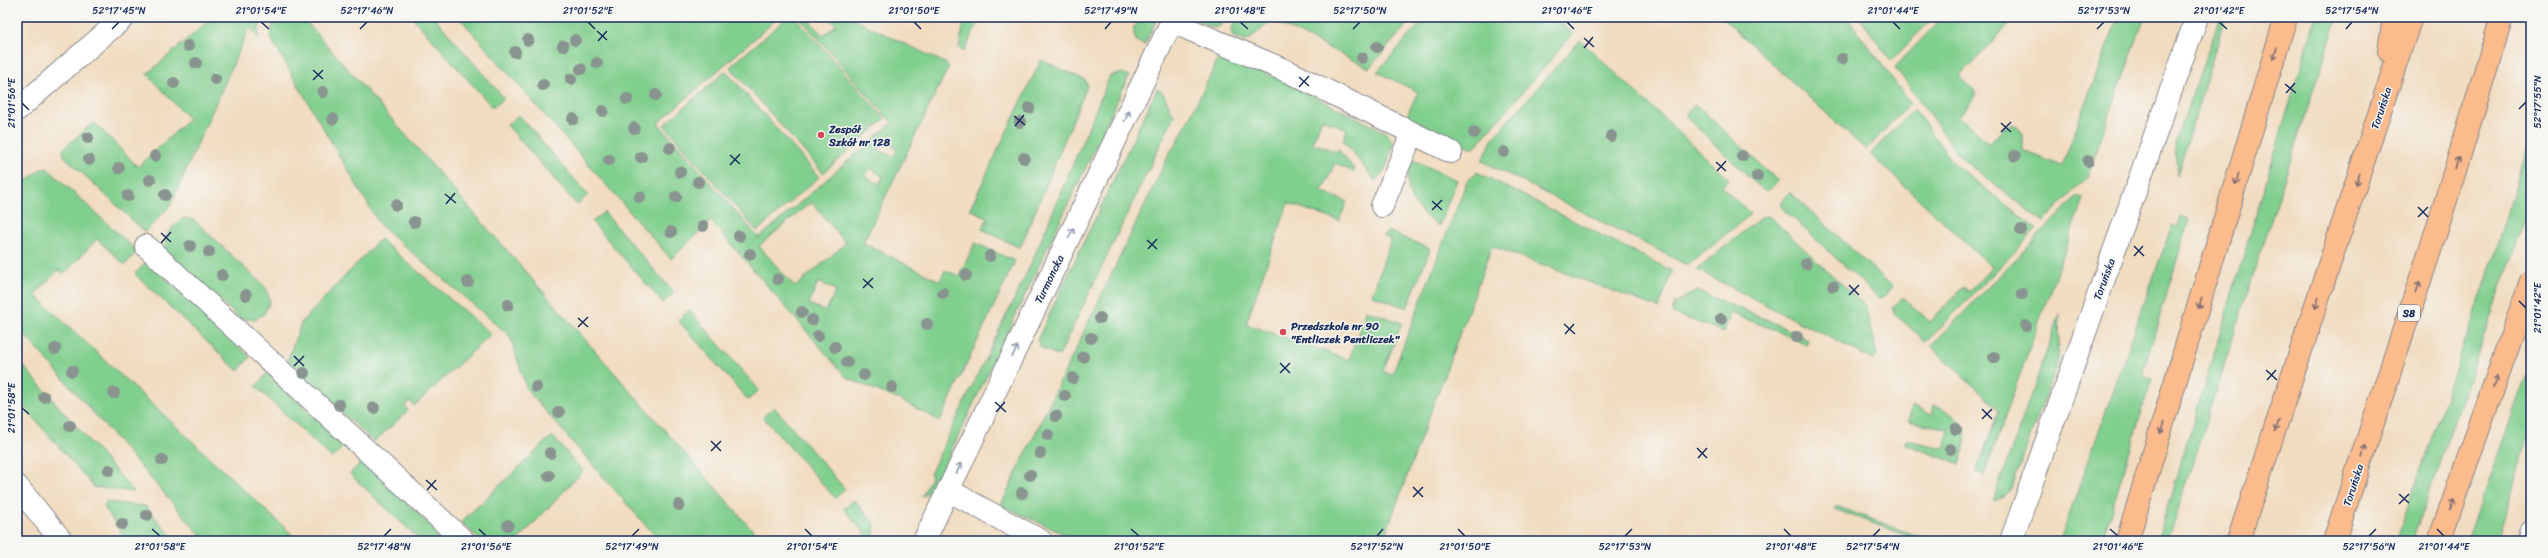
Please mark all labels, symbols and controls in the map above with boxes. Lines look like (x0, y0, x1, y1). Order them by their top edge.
text: 52°17'45"N (92, 2, 146, 20)
text: 21°01'54"E (236, 2, 288, 20)
text: 52°17'46"N (341, 2, 394, 20)
text: 21°01'52"E (563, 2, 615, 20)
text: 21°01'50"E (889, 2, 941, 20)
text: 52°17'49"N (1084, 2, 1138, 20)
text: 21°01'48"E (1215, 2, 1267, 20)
text: 52°17'50"N (1333, 2, 1387, 20)
text: 21°01'46"E (1542, 2, 1594, 20)
text: 21°01'44"E (1868, 2, 1920, 20)
text: 52°17'53"N (2078, 2, 2130, 20)
text: 21°01'42"E (2194, 2, 2246, 20)
text: 52°17'54"N (2325, 2, 2379, 20)
one-way arrow (2271, 48, 2278, 61)
text: 52°17'55"N (2529, 75, 2547, 129)
text: 21°01'56"E (3, 76, 21, 128)
street label: Toruńska (2366, 84, 2397, 132)
one-way arrow (1124, 110, 1131, 122)
place label: Zespół Szkół nr 128 (828, 120, 890, 152)
marker: Zespół Szkół nr 128 (816, 130, 826, 140)
one-way arrow (2454, 157, 2461, 170)
one-way arrow (2233, 172, 2240, 185)
one-way arrow (2354, 173, 2361, 186)
one-way arrow (1068, 228, 1075, 240)
street label: Turmoncka (1029, 251, 1070, 307)
street label: Toruńska (2088, 255, 2121, 303)
text: 21°01'42"E (2529, 281, 2547, 333)
one-way arrow (2414, 282, 2422, 294)
one-way arrow (2195, 297, 2203, 309)
one-way arrow (2313, 297, 2321, 309)
road number: S8 (2398, 305, 2420, 321)
place label: Przedszkole nr 90 "Entliczek Pentliczek" (1291, 317, 1401, 349)
marker: Przedszkole nr 90 "Entliczek Pentliczek" (1278, 327, 1288, 337)
one-way arrow (1012, 345, 1019, 357)
one-way arrow (2492, 376, 2500, 388)
text: 21°01'58"E (3, 381, 21, 433)
one-way arrow (2273, 420, 2280, 433)
one-way arrow (2158, 421, 2165, 434)
one-way arrow (2361, 444, 2368, 457)
street label: Toruńska (2338, 461, 2369, 509)
one-way arrow (956, 462, 963, 474)
one-way arrow (2448, 499, 2456, 511)
text: 21°01'58"E (135, 538, 187, 556)
text: 52°17'48"N (357, 538, 411, 556)
text: 21°01'56"E (461, 538, 513, 556)
text: 52°17'49"N (605, 538, 659, 556)
text: 21°01'54"E (787, 538, 839, 556)
text: 21°01'52"E (1114, 538, 1166, 556)
text: 52°17'52"N (1351, 538, 1403, 556)
text: 21°01'50"E (1440, 538, 1492, 556)
text: 52°17'53"N (1599, 538, 1651, 556)
text: 21°01'48"E (1766, 538, 1818, 556)
text: 52°17'54"N (1846, 538, 1900, 556)
text: 21°01'46"E (2093, 538, 2145, 556)
text: 52°17'56"N (2343, 538, 2395, 556)
text: 21°01'44"E (2419, 538, 2471, 556)

